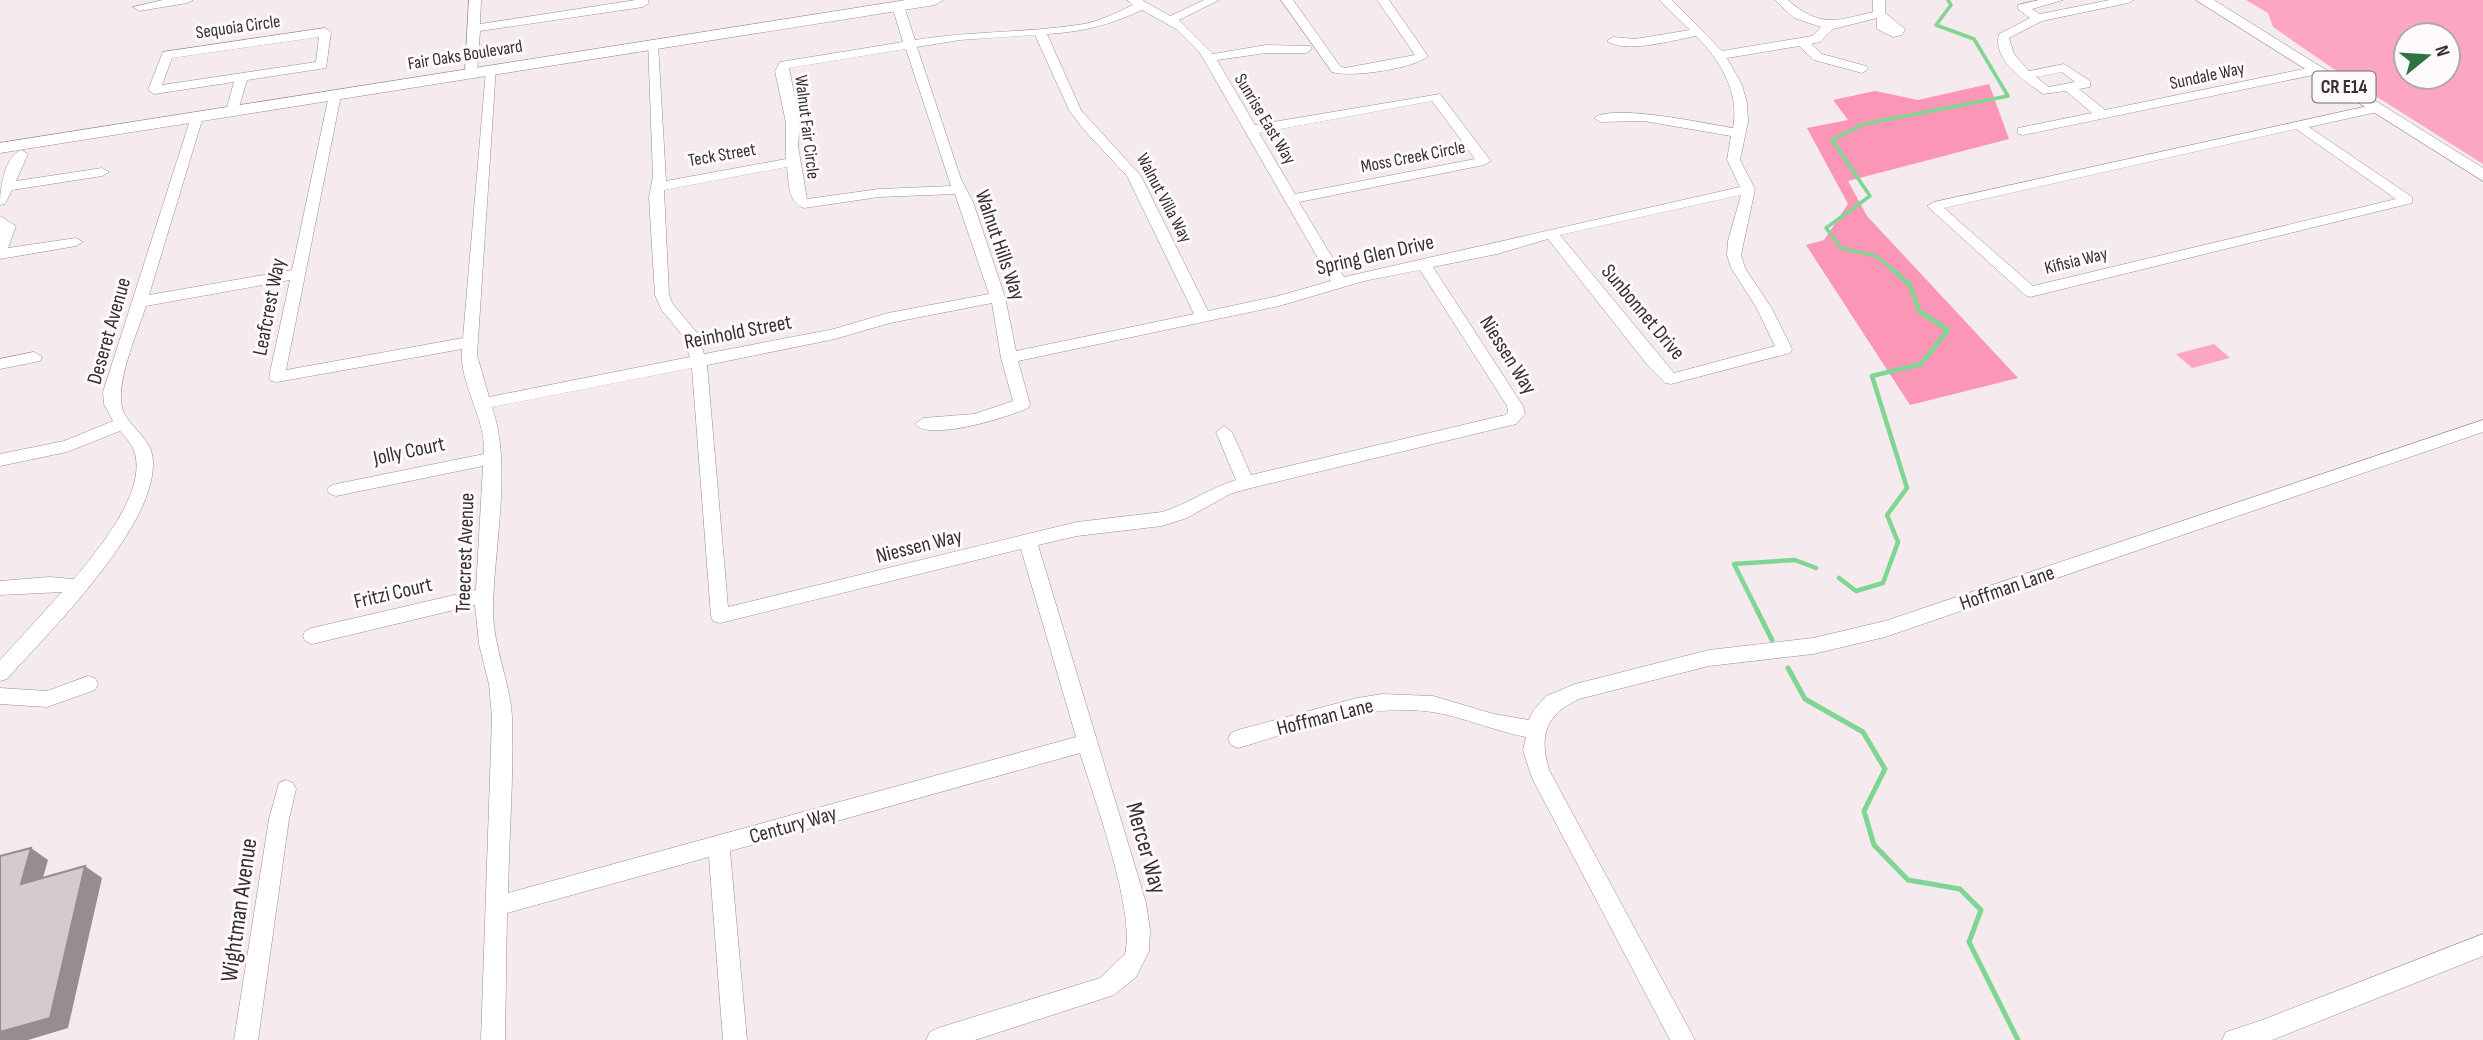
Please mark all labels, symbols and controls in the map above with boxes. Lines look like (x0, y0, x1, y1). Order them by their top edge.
street label: Sequoia Circle (194, 11, 282, 43)
north arrow (2392, 21, 2462, 91)
street label: Fair Oaks Boulevard (406, 36, 524, 74)
text: N (2429, 43, 2454, 60)
street label: Sundale Way (2168, 58, 2246, 94)
street label: Sunrise East Way (1230, 70, 1300, 168)
road number: CR E14 (2312, 72, 2376, 102)
street label: Walnut Fair Circle (790, 74, 824, 180)
street label: Moss Creek Circle (1359, 137, 1467, 177)
street label: Teck Street (687, 139, 758, 171)
street label: Walnut Villa Way (1132, 150, 1196, 246)
street label: Walnut Hills Way (969, 187, 1031, 303)
street label: Spring Glen Drive (1314, 229, 1436, 281)
street label: Kifisia Way (2042, 243, 2110, 279)
street label: Leafcrest Way (247, 256, 291, 358)
street label: Sunbonnet Drive (1596, 259, 1690, 365)
street label: Deseret Avenue (82, 275, 136, 387)
street label: Reinhold Street (682, 309, 794, 355)
street label: Niessen Way (1474, 311, 1542, 399)
street label: Jolly Court (370, 431, 447, 471)
street label: Treecrest Avenue (450, 492, 480, 614)
street label: Niessen Way (873, 523, 965, 569)
street label: Hoffman Lane (1956, 560, 2058, 616)
street label: Fritzi Court (352, 572, 434, 614)
street label: Hoffman Lane (1274, 693, 1376, 741)
street label: Mercer Way (1119, 799, 1173, 897)
street label: Century Way (747, 801, 839, 849)
street label: Wightman Avenue (215, 836, 263, 984)

